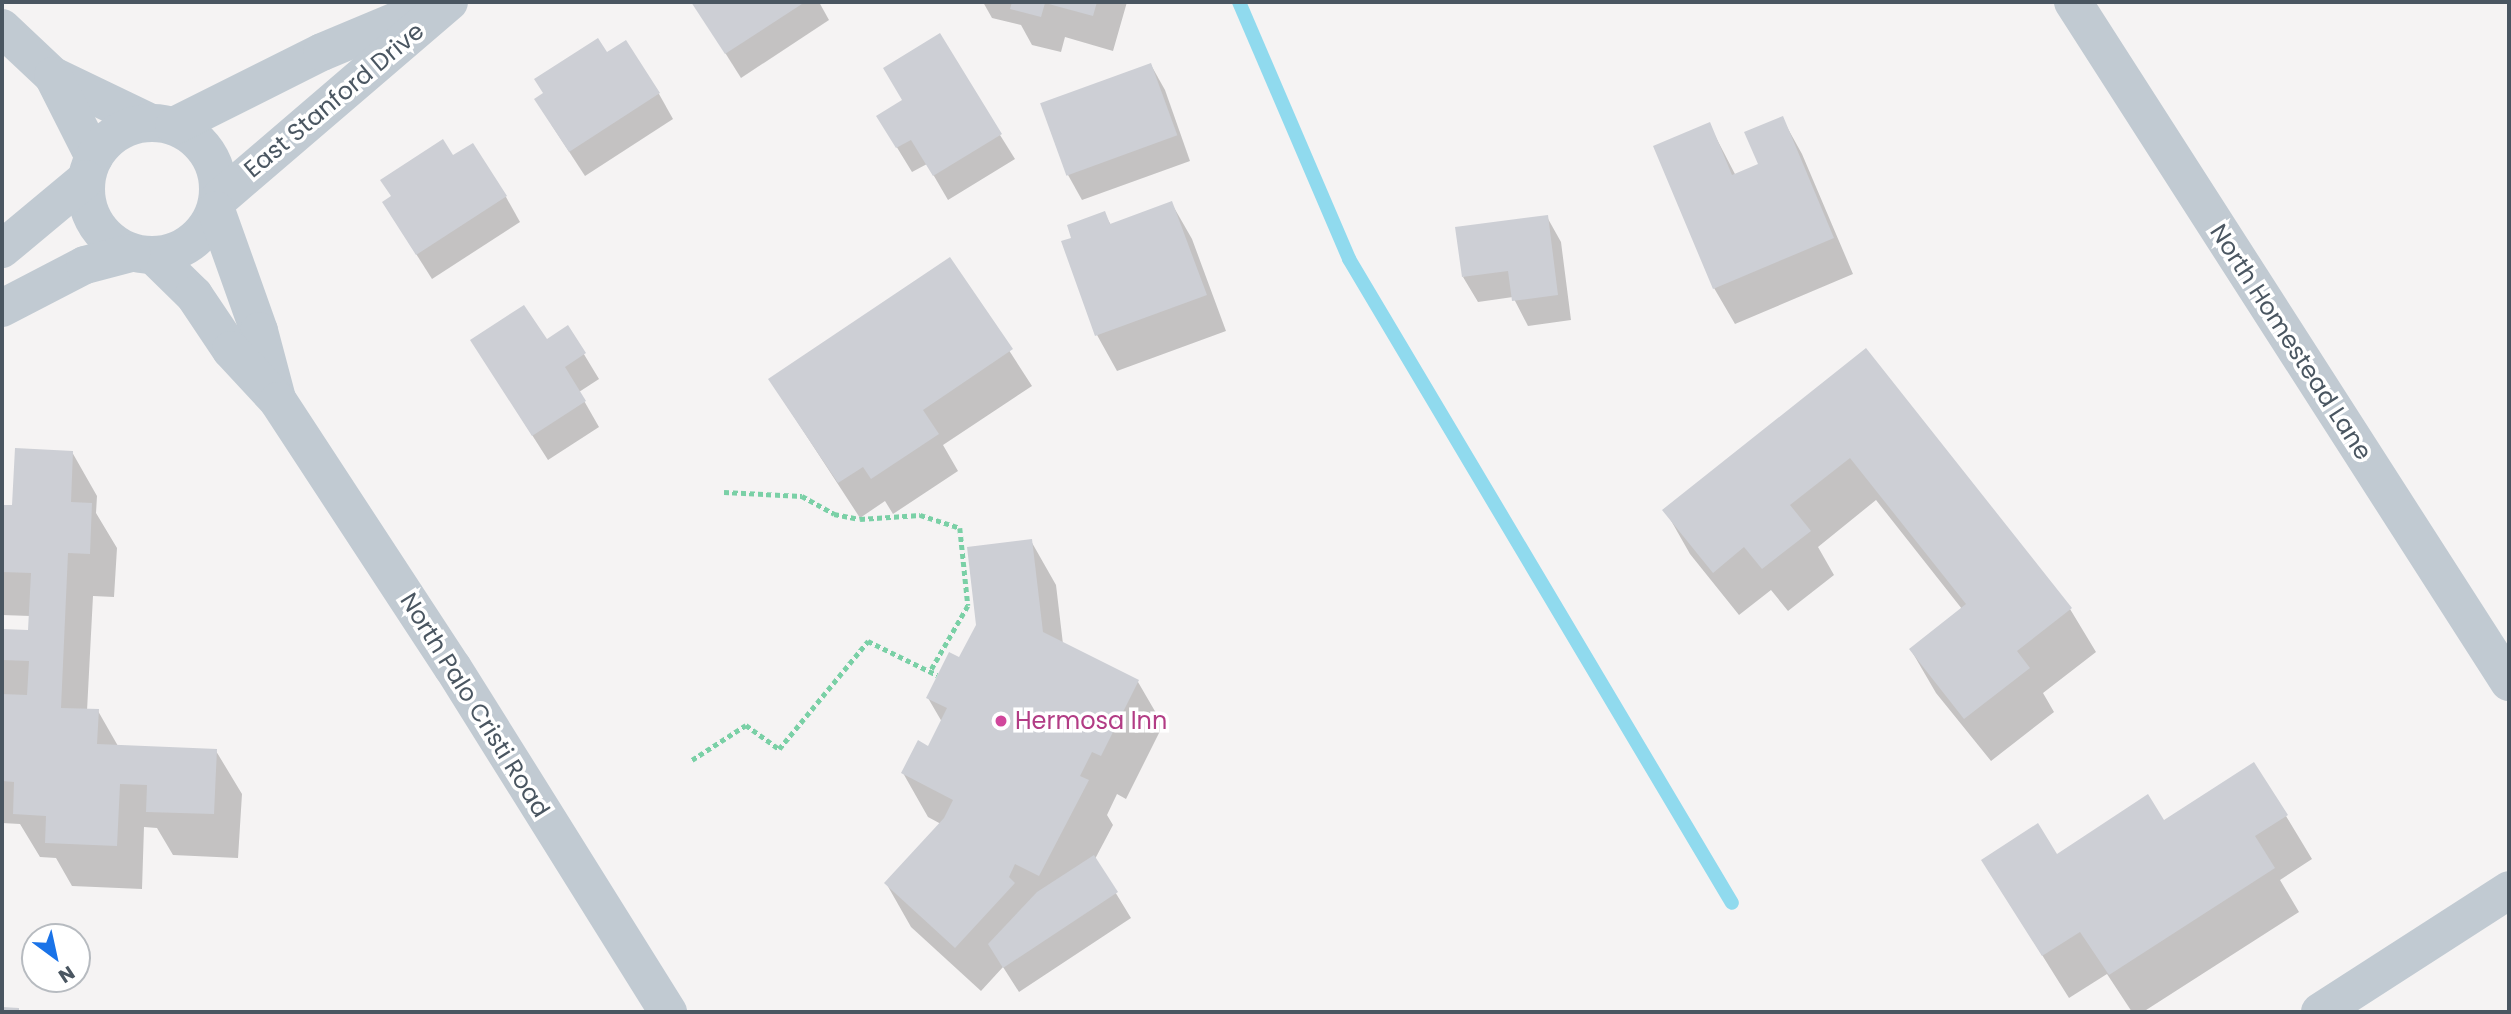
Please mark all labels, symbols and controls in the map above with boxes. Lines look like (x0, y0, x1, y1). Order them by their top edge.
street label: East Stanford Drive (238, 16, 430, 184)
street label: North Homestead Lane (2204, 219, 2378, 465)
street label: North Palo Cristi Road (394, 588, 556, 822)
place label: Hermosa Inn (1015, 707, 1167, 735)
marker: Hermosa Inn (993, 713, 1009, 729)
north arrow (21, 923, 91, 993)
text: N (53, 959, 80, 990)

